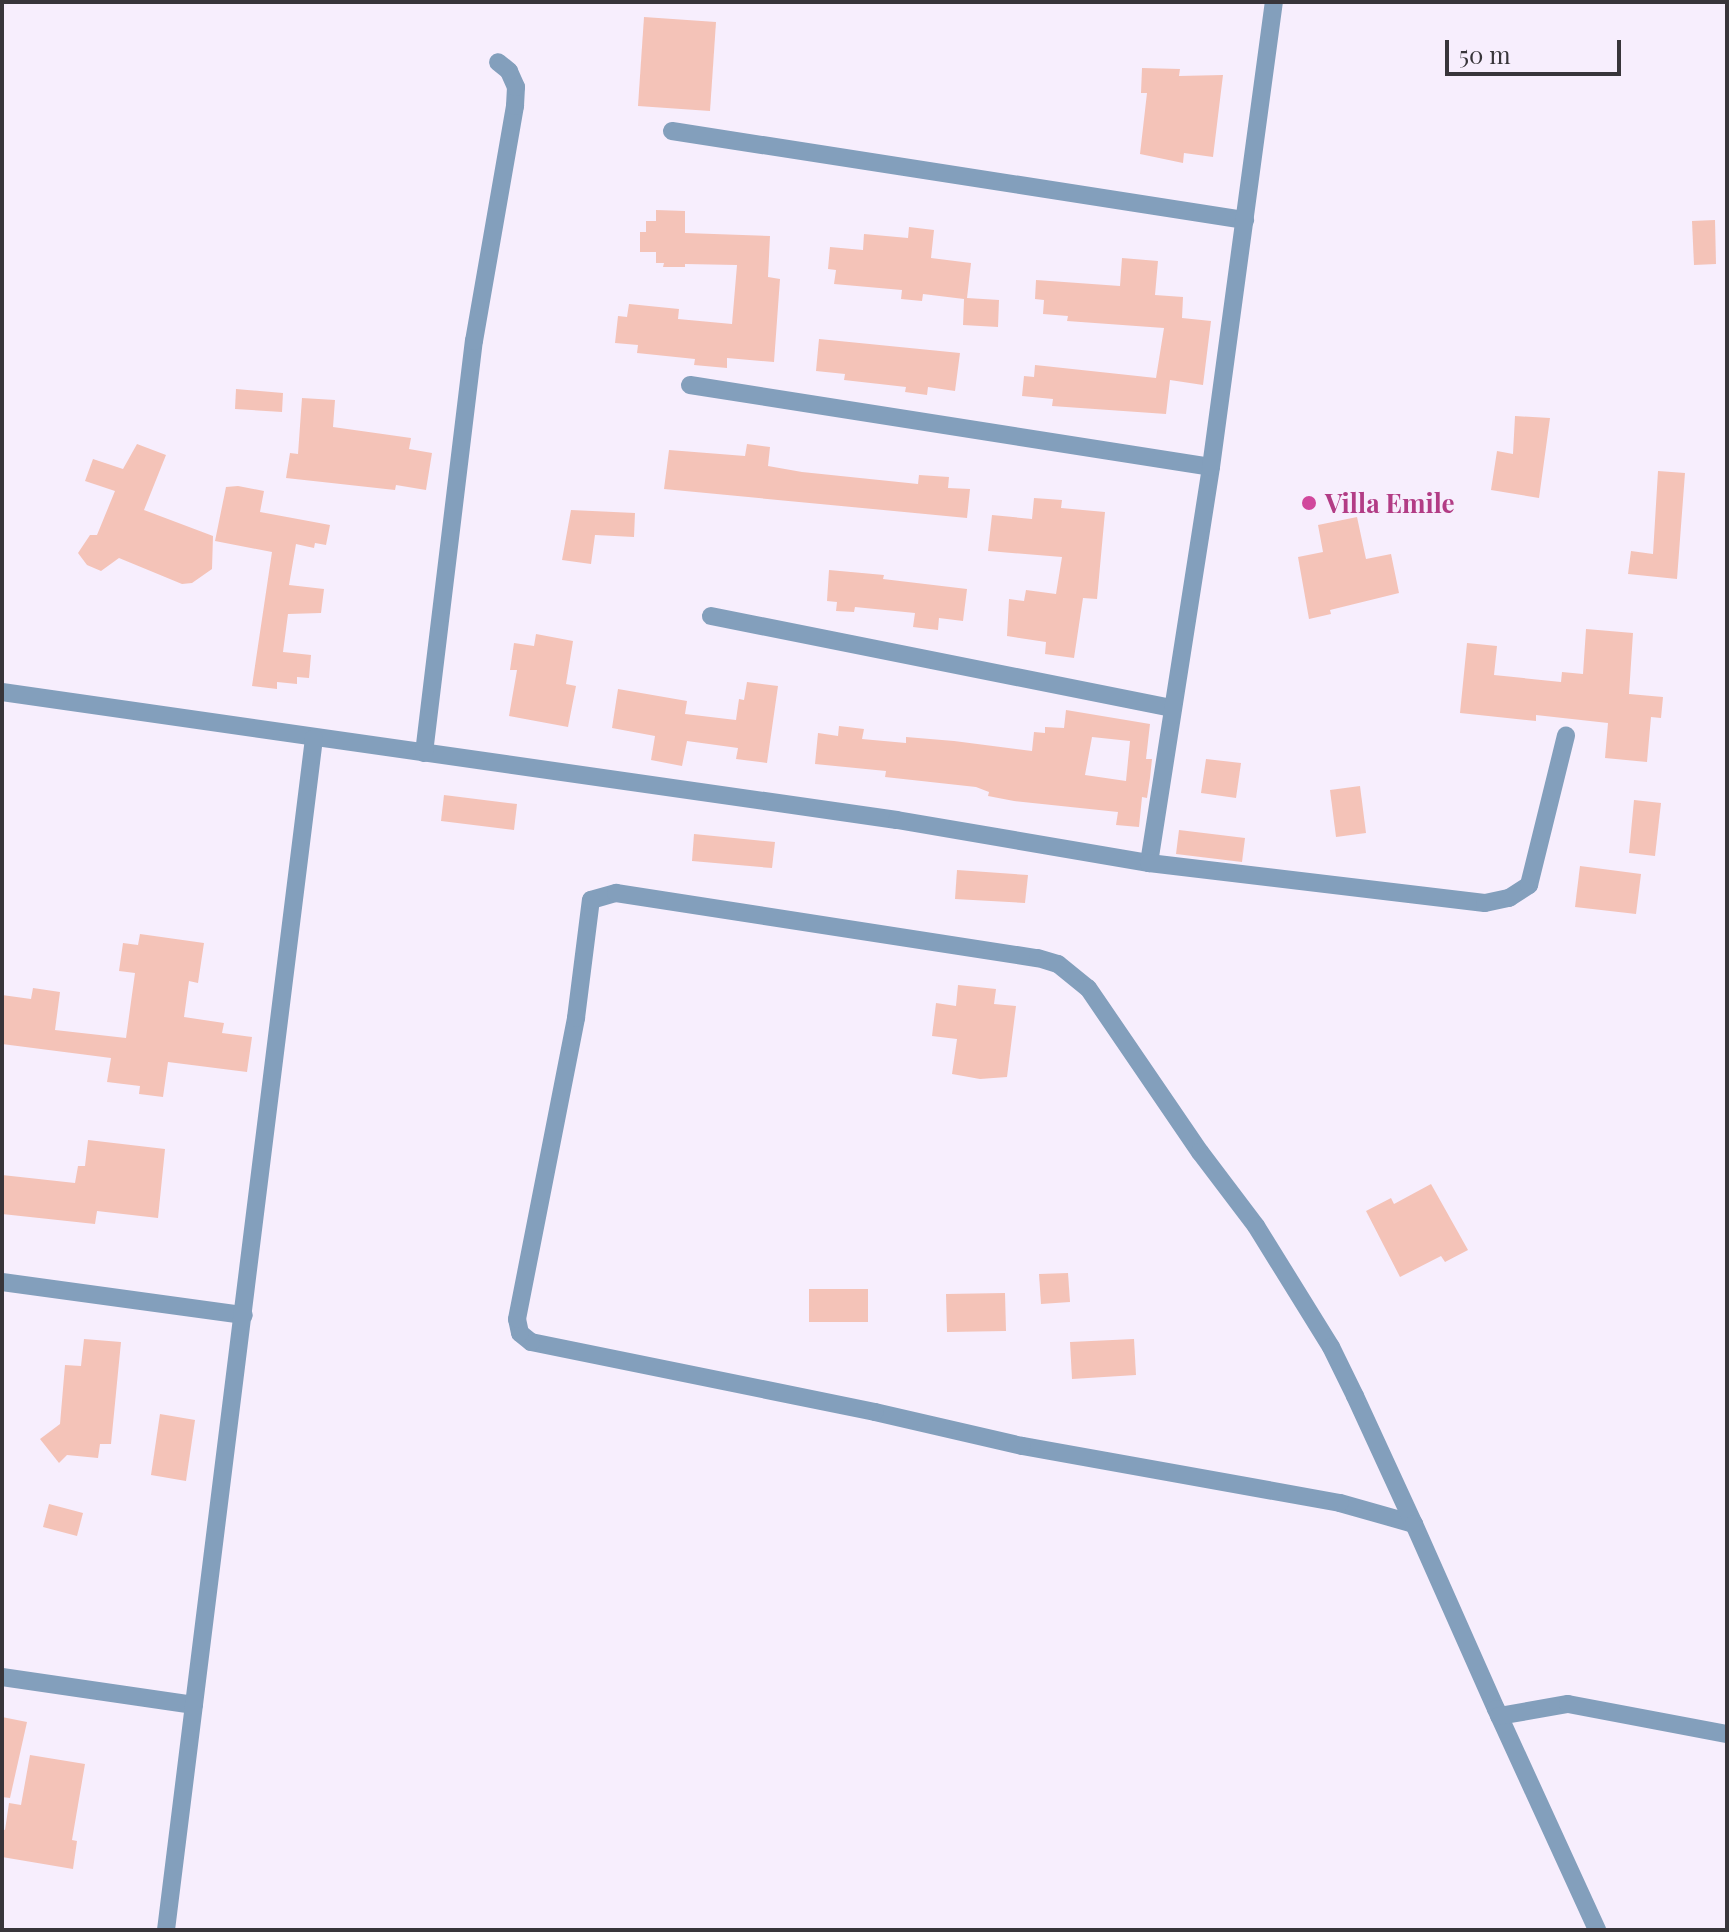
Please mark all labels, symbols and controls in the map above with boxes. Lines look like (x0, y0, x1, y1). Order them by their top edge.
scale bar (1449, 24, 1625, 74)
text: 50 m (1459, 38, 1511, 70)
place label: Villa Emile (1325, 487, 1455, 519)
marker: Villa Emile (1300, 494, 1318, 512)

